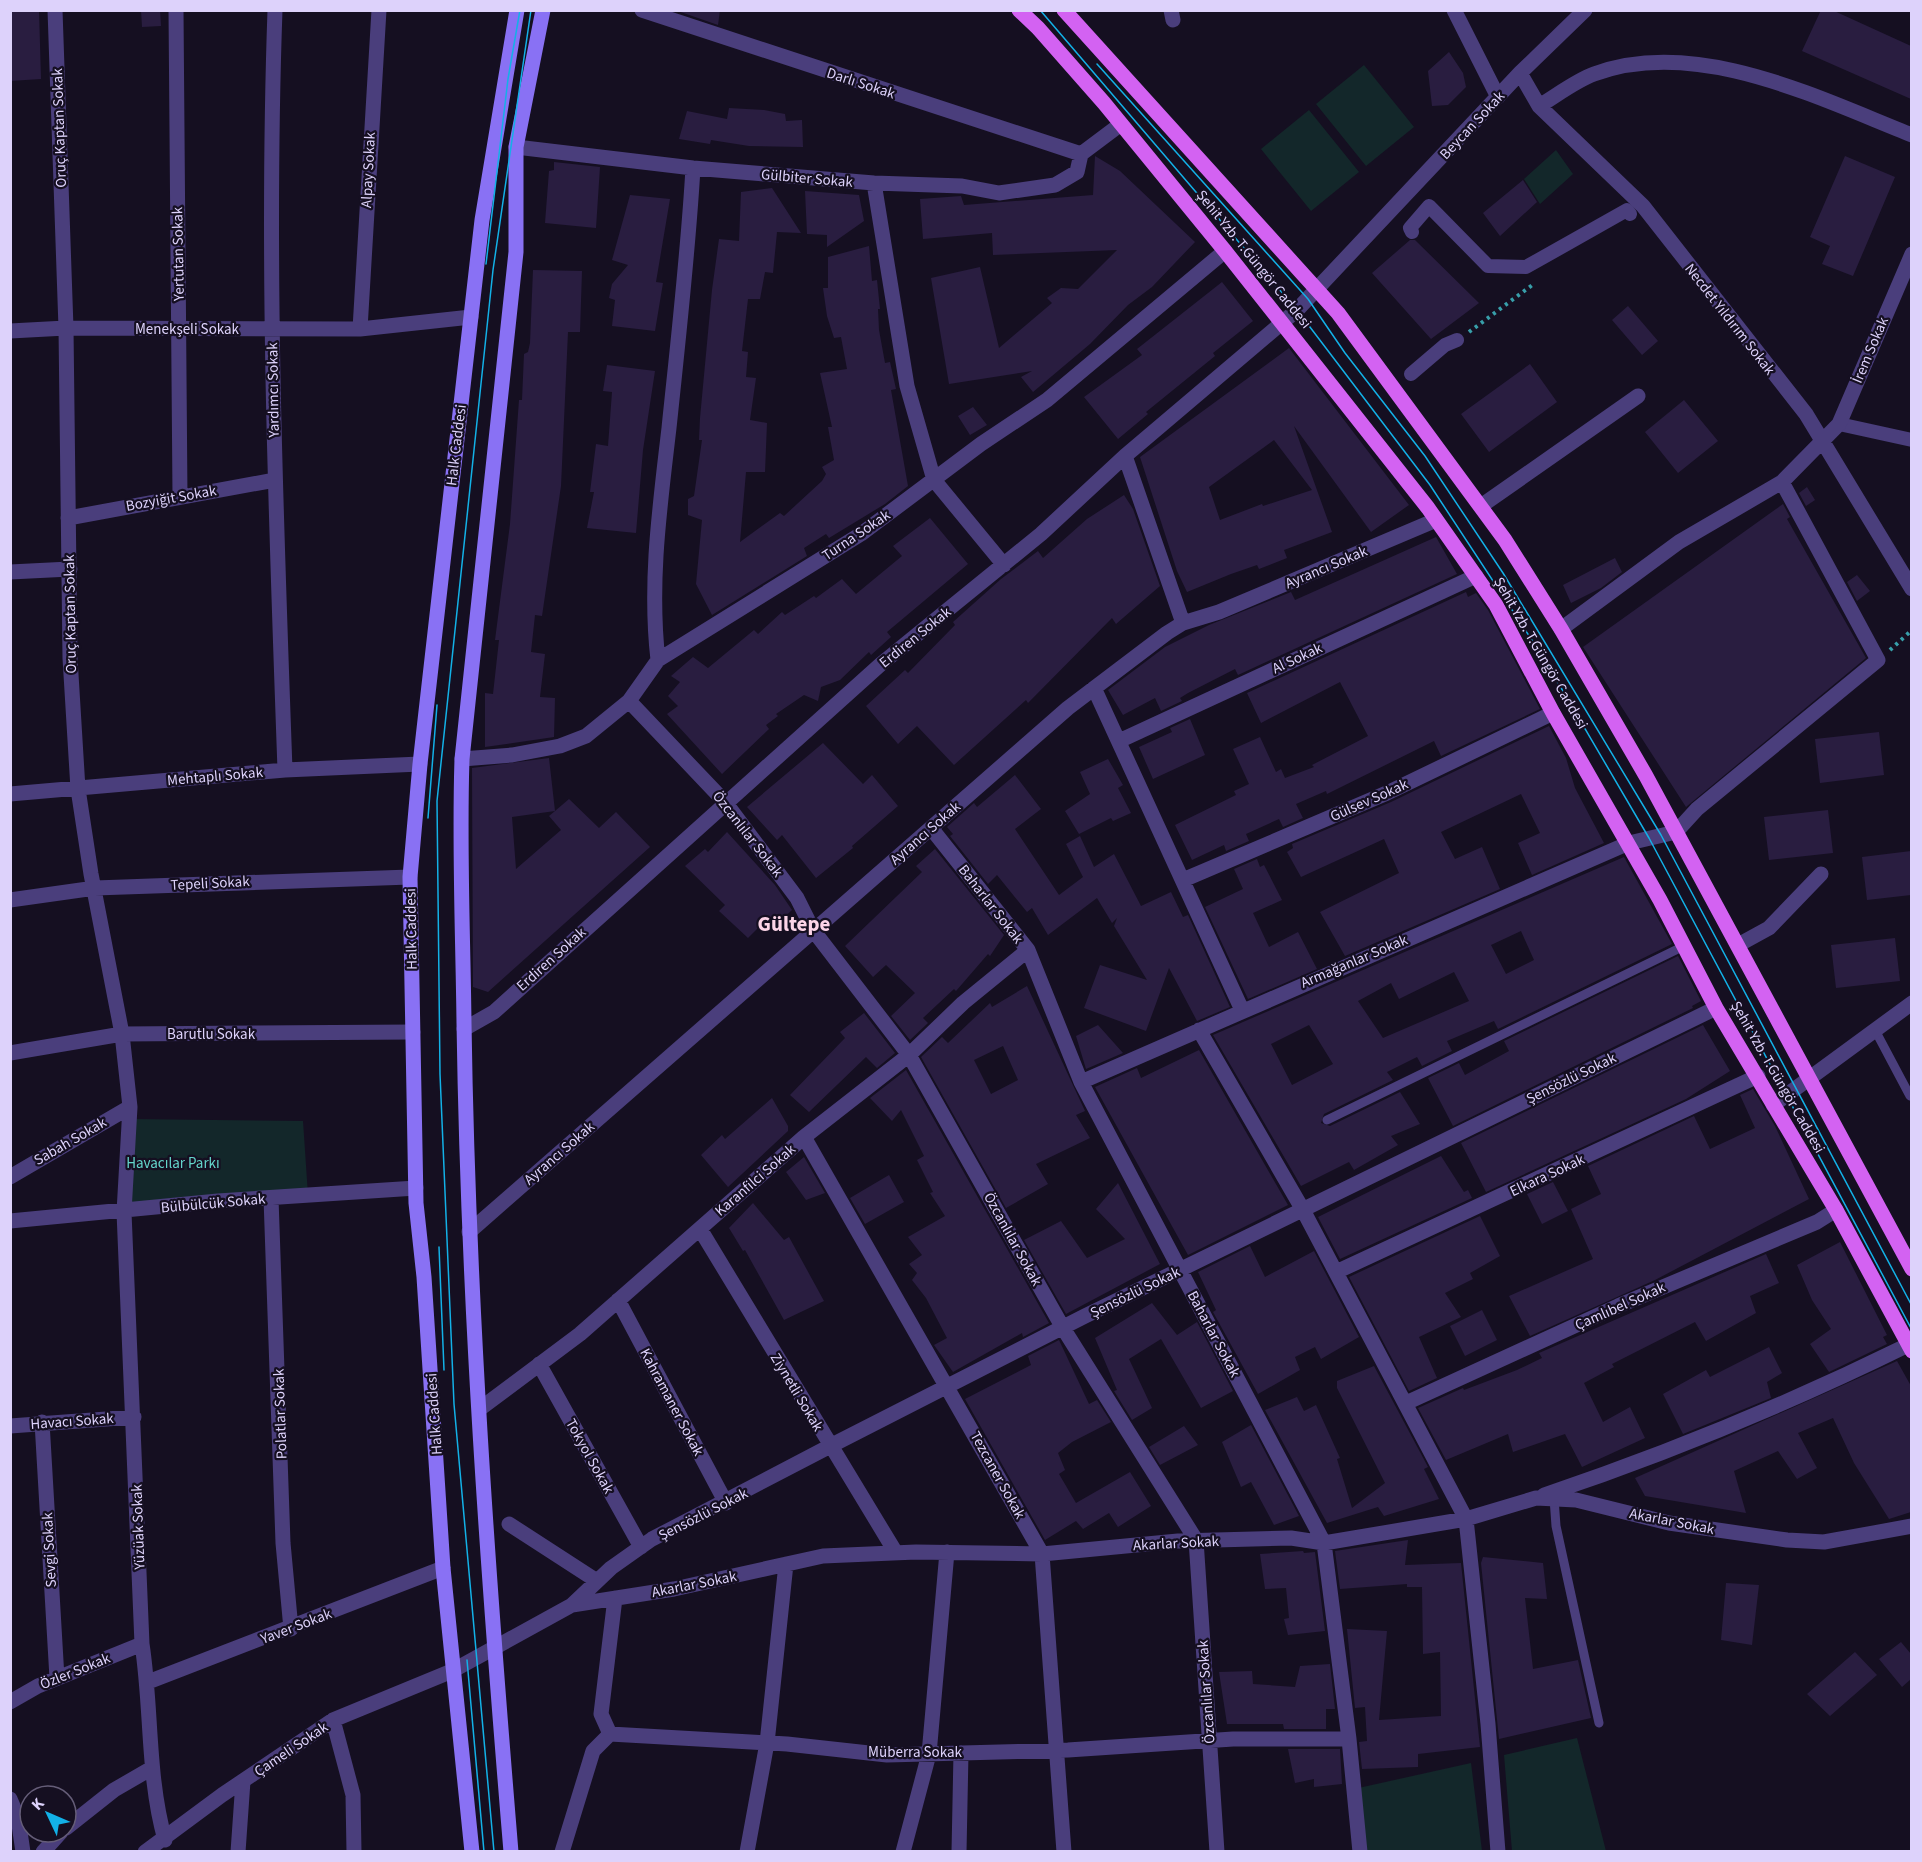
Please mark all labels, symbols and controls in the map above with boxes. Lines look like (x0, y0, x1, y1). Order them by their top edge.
street label: Darlı Sokak (824, 63, 898, 105)
street label: Oruç Kaptan Sokak (47, 67, 72, 188)
street label: Beycan Sokak (1435, 86, 1510, 164)
street label: Alpay Sokak (356, 131, 381, 209)
street label: Gülbiter Sokak (760, 164, 854, 193)
street label: Şehit Yzb. T.Güngör Caddesi (1191, 186, 1316, 333)
street label: Yertutan Sokak (167, 206, 190, 302)
street label: Necdet Yıldırım Sokak (1679, 259, 1780, 380)
street label: İrem Sokak (1847, 313, 1894, 387)
street label: Menekşeli Sokak (135, 319, 240, 340)
street label: Yardımcı Sokak (262, 342, 285, 439)
street label: Halk Caddesi (441, 403, 472, 487)
street label: Bozyiğit Sokak (124, 480, 219, 517)
street label: Turna Sokak (818, 505, 895, 566)
street label: Ayrancı Sokak (1282, 540, 1371, 594)
street label: Oruç Kaptan Sokak (59, 554, 82, 674)
street label: Şehit Yzb. T.Güngör Caddesi (1488, 573, 1593, 733)
street label: Erdiren Sokak (875, 601, 956, 673)
street label: Al Sokak (1269, 637, 1326, 679)
street label: Mehtaplı Sokak (166, 762, 264, 791)
street label: Gülsev Sokak (1327, 774, 1412, 827)
street label: Özcanlılar Sokak (707, 787, 788, 882)
street label: Ayrancı Sokak (885, 796, 966, 870)
street label: Baharlar Sokak (953, 860, 1029, 949)
street label: Tepeli Sokak (170, 871, 251, 896)
street label: Halk Caddesi (400, 888, 423, 970)
district label: Gültepe (758, 909, 831, 939)
street label: Erdiren Sokak (512, 922, 591, 996)
street label: Armağanlar Sokak (1297, 929, 1411, 993)
street label: Şehit Yzb. T.Güngör Caddesi (1725, 997, 1830, 1157)
street label: Barutlu Sokak (167, 1024, 256, 1045)
street label: Şensözlü Sokak (1523, 1047, 1620, 1109)
street label: Sabah Sokak (30, 1112, 111, 1171)
street label: Ayrancı Sokak (519, 1116, 600, 1190)
street label: Karanfilci Sokak (710, 1139, 801, 1221)
street label: Elkara Sokak (1506, 1149, 1589, 1202)
park label: Havacılar Parkı (126, 1153, 220, 1174)
street label: Bülbülcük Sokak (160, 1188, 267, 1219)
street label: Özcanlılar Sokak (978, 1189, 1047, 1290)
street label: Şensözlü Sokak (1087, 1261, 1184, 1323)
street label: Çamlıbel Sokak (1572, 1277, 1669, 1336)
street label: Baharlar Sokak (1182, 1287, 1245, 1382)
street label: Kahramaner Sokak (634, 1345, 709, 1460)
street label: Ziynetli Sokak (765, 1349, 829, 1436)
street label: Polatlar Sokak (268, 1368, 293, 1460)
street label: Halk Caddesi (421, 1372, 448, 1455)
street label: Havacı Sokak (30, 1408, 115, 1435)
street label: Tokyol Sokak (560, 1415, 619, 1498)
street label: Tezcaner Sokak (965, 1428, 1031, 1523)
street label: Yüzüak Sokak (126, 1483, 151, 1571)
street label: Şensözlü Sokak (655, 1483, 752, 1546)
street label: Akarlar Sokak (1628, 1503, 1717, 1540)
street label: Sevgi Sokak (37, 1511, 62, 1588)
street label: Akarlar Sokak (1132, 1531, 1220, 1556)
street label: Akarlar Sokak (650, 1566, 739, 1603)
street label: Yaver Sokak (257, 1603, 335, 1650)
street label: Özcanlılar Sokak (1192, 1639, 1221, 1745)
street label: Özler Sokak (37, 1648, 114, 1695)
street label: Çameli Sokak (250, 1717, 333, 1782)
street label: Müberra Sokak (868, 1742, 962, 1763)
north arrow (18, 1784, 78, 1844)
text: K (27, 1793, 49, 1815)

